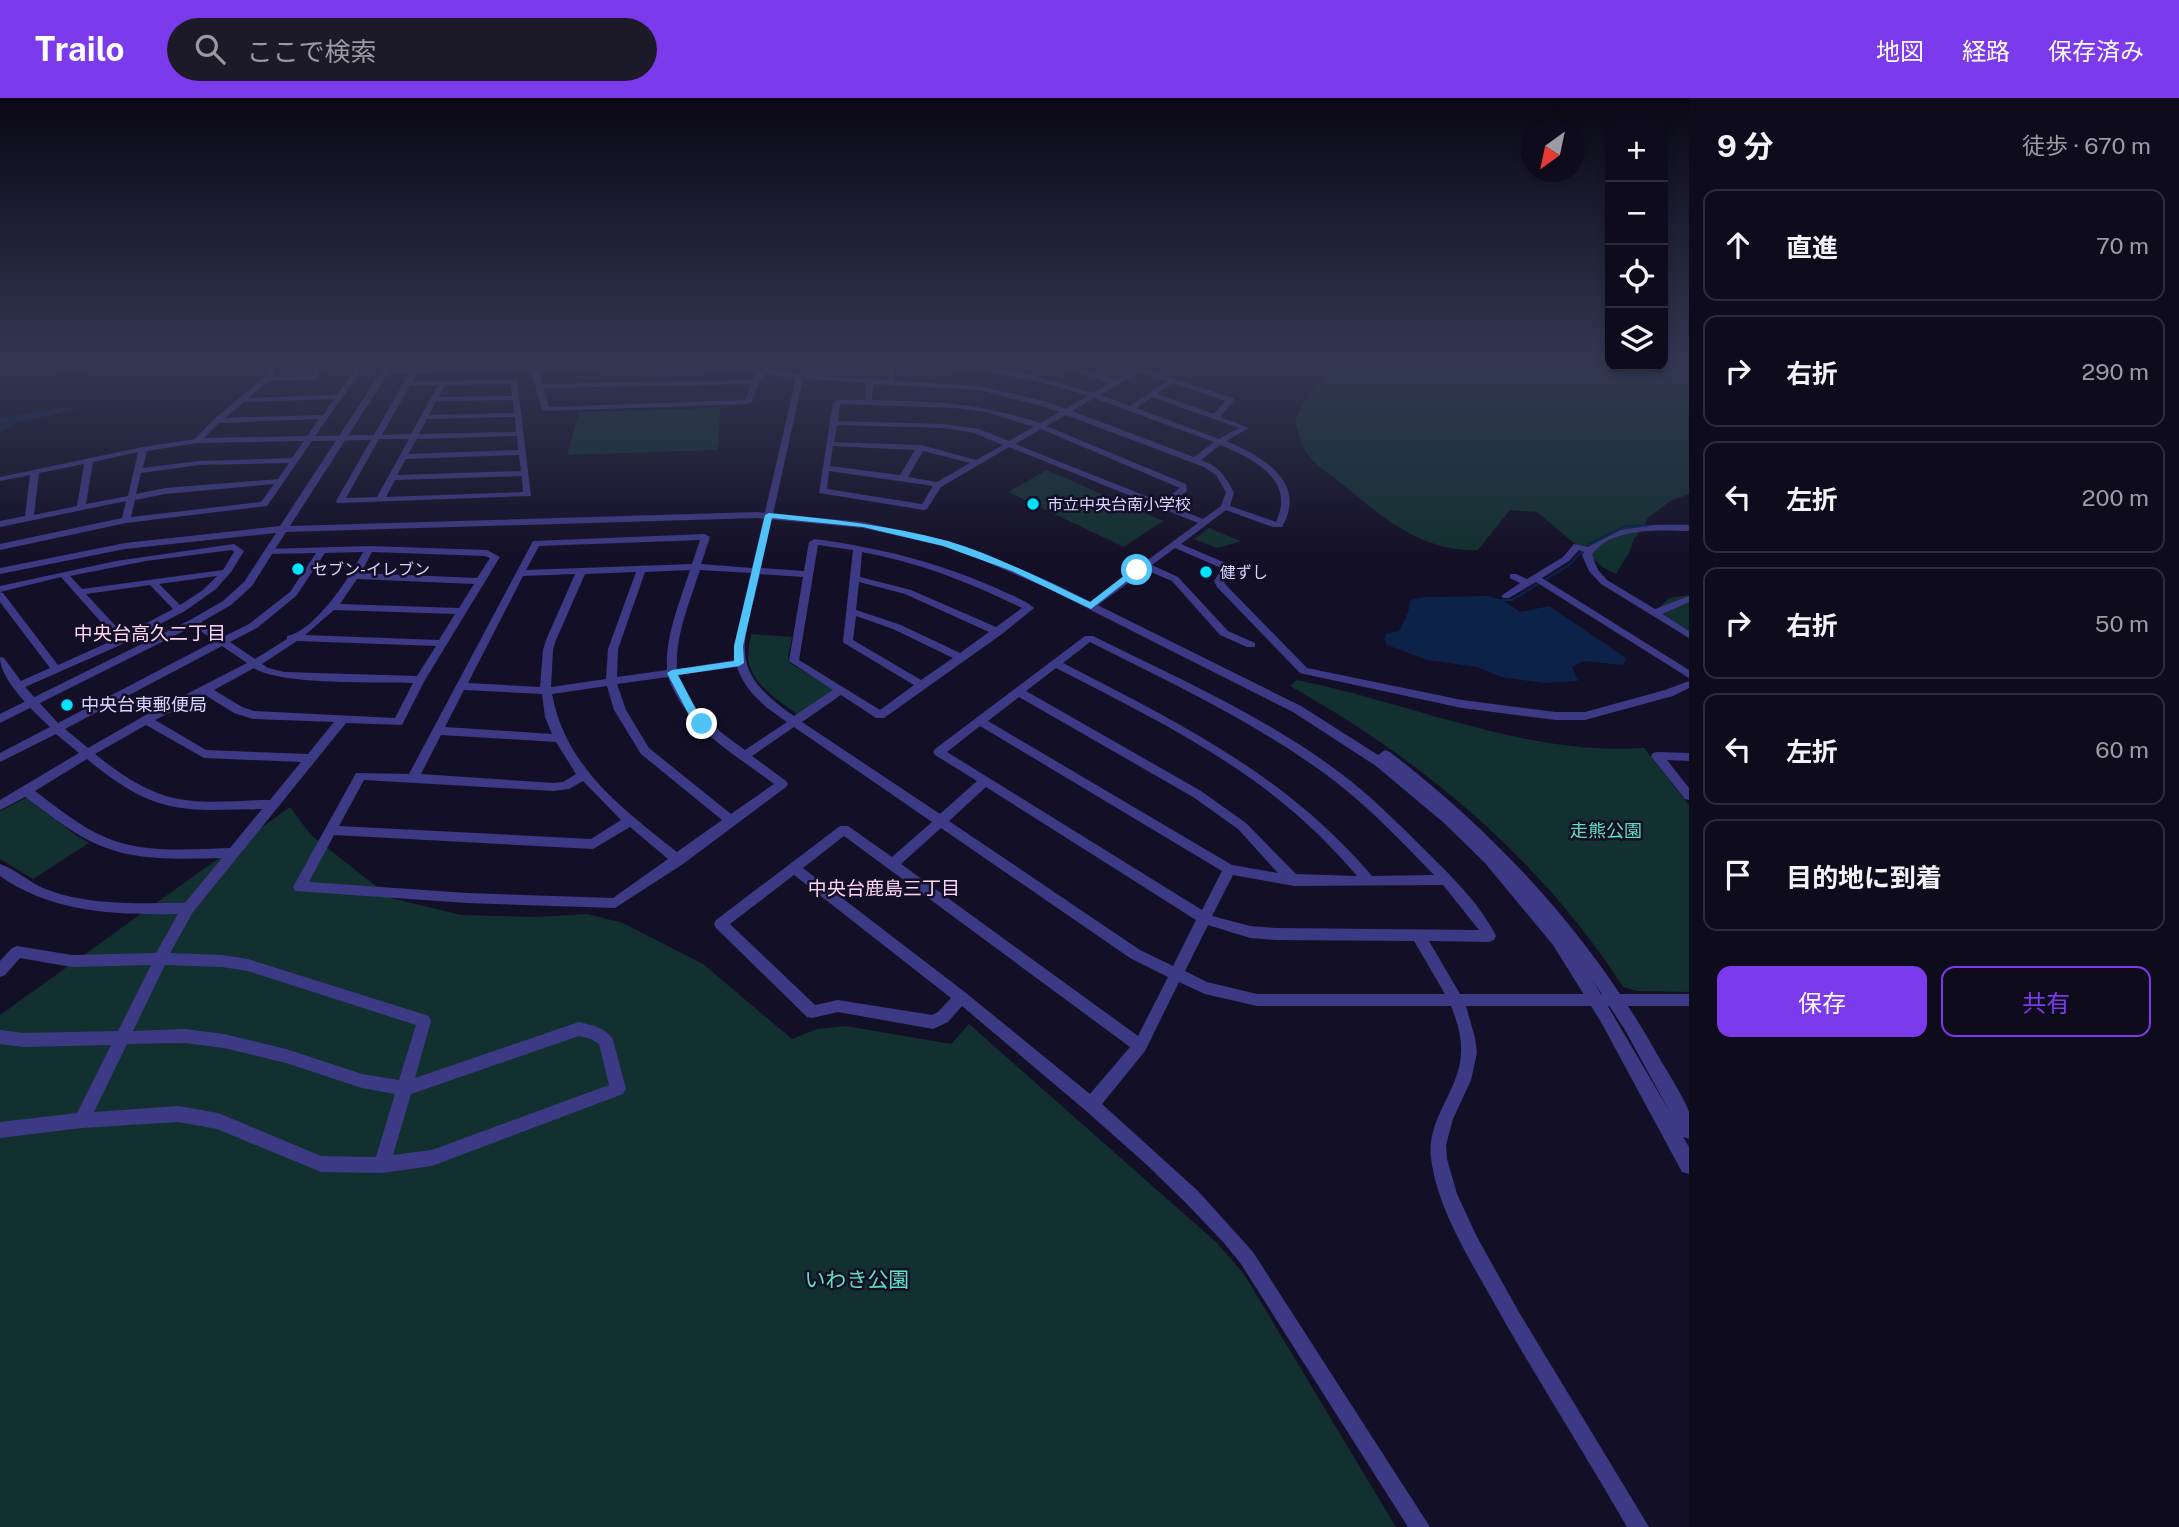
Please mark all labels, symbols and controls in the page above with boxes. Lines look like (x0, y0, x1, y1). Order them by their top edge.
search box (167, 18, 657, 81)
text: Trailo (35, 30, 125, 68)
icon: search (191, 30, 229, 68)
text: ここで検索 (247, 36, 377, 67)
text: 地図 (1876, 37, 1924, 65)
text: 経路 (1962, 37, 2010, 65)
text: 保存済み (2048, 37, 2144, 65)
north arrow (1521, 119, 1584, 182)
map controls (1605, 119, 1668, 371)
button: + (1605, 119, 1668, 182)
text: 9 分 (1717, 128, 1774, 164)
text: 徒歩 · 670 m (2022, 132, 2151, 159)
button: − (1605, 182, 1668, 245)
icon: ahead (1719, 226, 1757, 264)
text: 直進 (1786, 232, 1838, 263)
text: 70 m (2096, 232, 2149, 259)
button: locate (1605, 245, 1668, 308)
button: layers (1605, 308, 1668, 371)
icon: right (1719, 352, 1757, 390)
text: 右折 (1786, 358, 1838, 389)
text: 290 m (2082, 358, 2149, 385)
icon: left (1719, 478, 1757, 516)
text: 左折 (1786, 484, 1838, 515)
text: 200 m (2082, 484, 2149, 511)
place label: 市立中央台南小学校 (1047, 495, 1191, 514)
marker: 市立中央台南小学校 (1025, 496, 1041, 512)
route start (1121, 554, 1152, 585)
place label: セブン-イレブン (312, 560, 430, 579)
marker: セブン-イレブン (290, 561, 306, 577)
place label: 健ずし (1220, 563, 1268, 582)
marker: 健ずし (1198, 564, 1214, 580)
icon: right (1719, 604, 1757, 642)
text: 右折 (1786, 610, 1838, 641)
text: 50 m (2095, 610, 2149, 637)
district label: 中央台高久二丁目 (74, 622, 226, 644)
place label: 中央台東郵便局 (81, 694, 207, 715)
marker: 中央台東郵便局 (59, 697, 75, 713)
route end (686, 708, 717, 739)
icon: left (1719, 730, 1757, 768)
text: 左折 (1786, 736, 1838, 767)
text: 60 m (2095, 736, 2149, 763)
park label: 走熊公園 (1570, 820, 1642, 841)
icon: arrive (1719, 856, 1757, 894)
text: 目的地に到着 (1786, 862, 1942, 893)
district label: 中央台鹿島三丁目 (808, 877, 960, 899)
button: 保存 (1717, 966, 1927, 1037)
button: 共有 (1941, 966, 2151, 1037)
park label: いわき公園 (805, 1267, 910, 1292)

